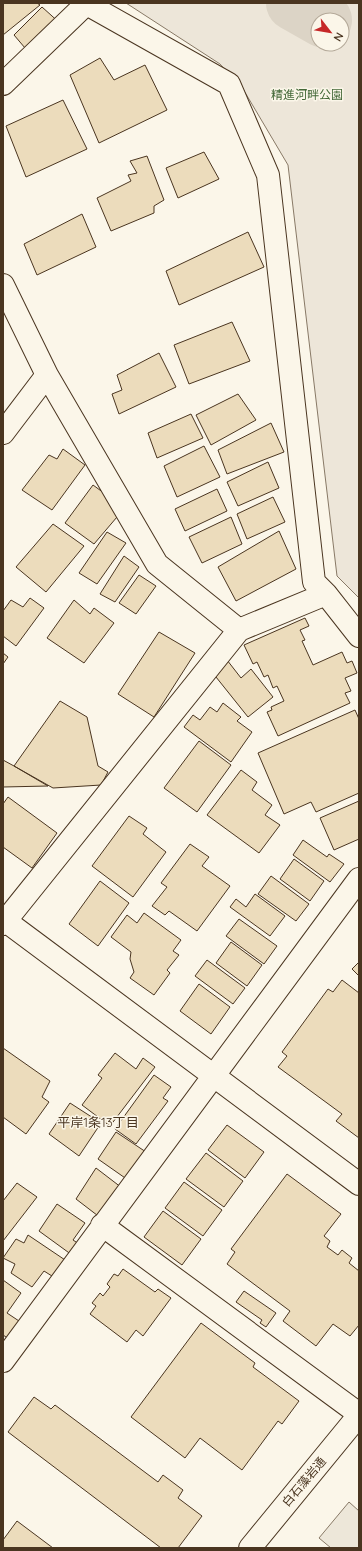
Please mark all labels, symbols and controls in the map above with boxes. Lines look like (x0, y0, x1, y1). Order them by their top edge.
north arrow (310, 12, 350, 52)
text: N (330, 30, 347, 44)
park label: 精進河畔公園 (271, 87, 343, 102)
district label: 平岸1条13丁目 (57, 1114, 139, 1130)
street label: 白石藻岩通 (279, 1454, 329, 1509)

